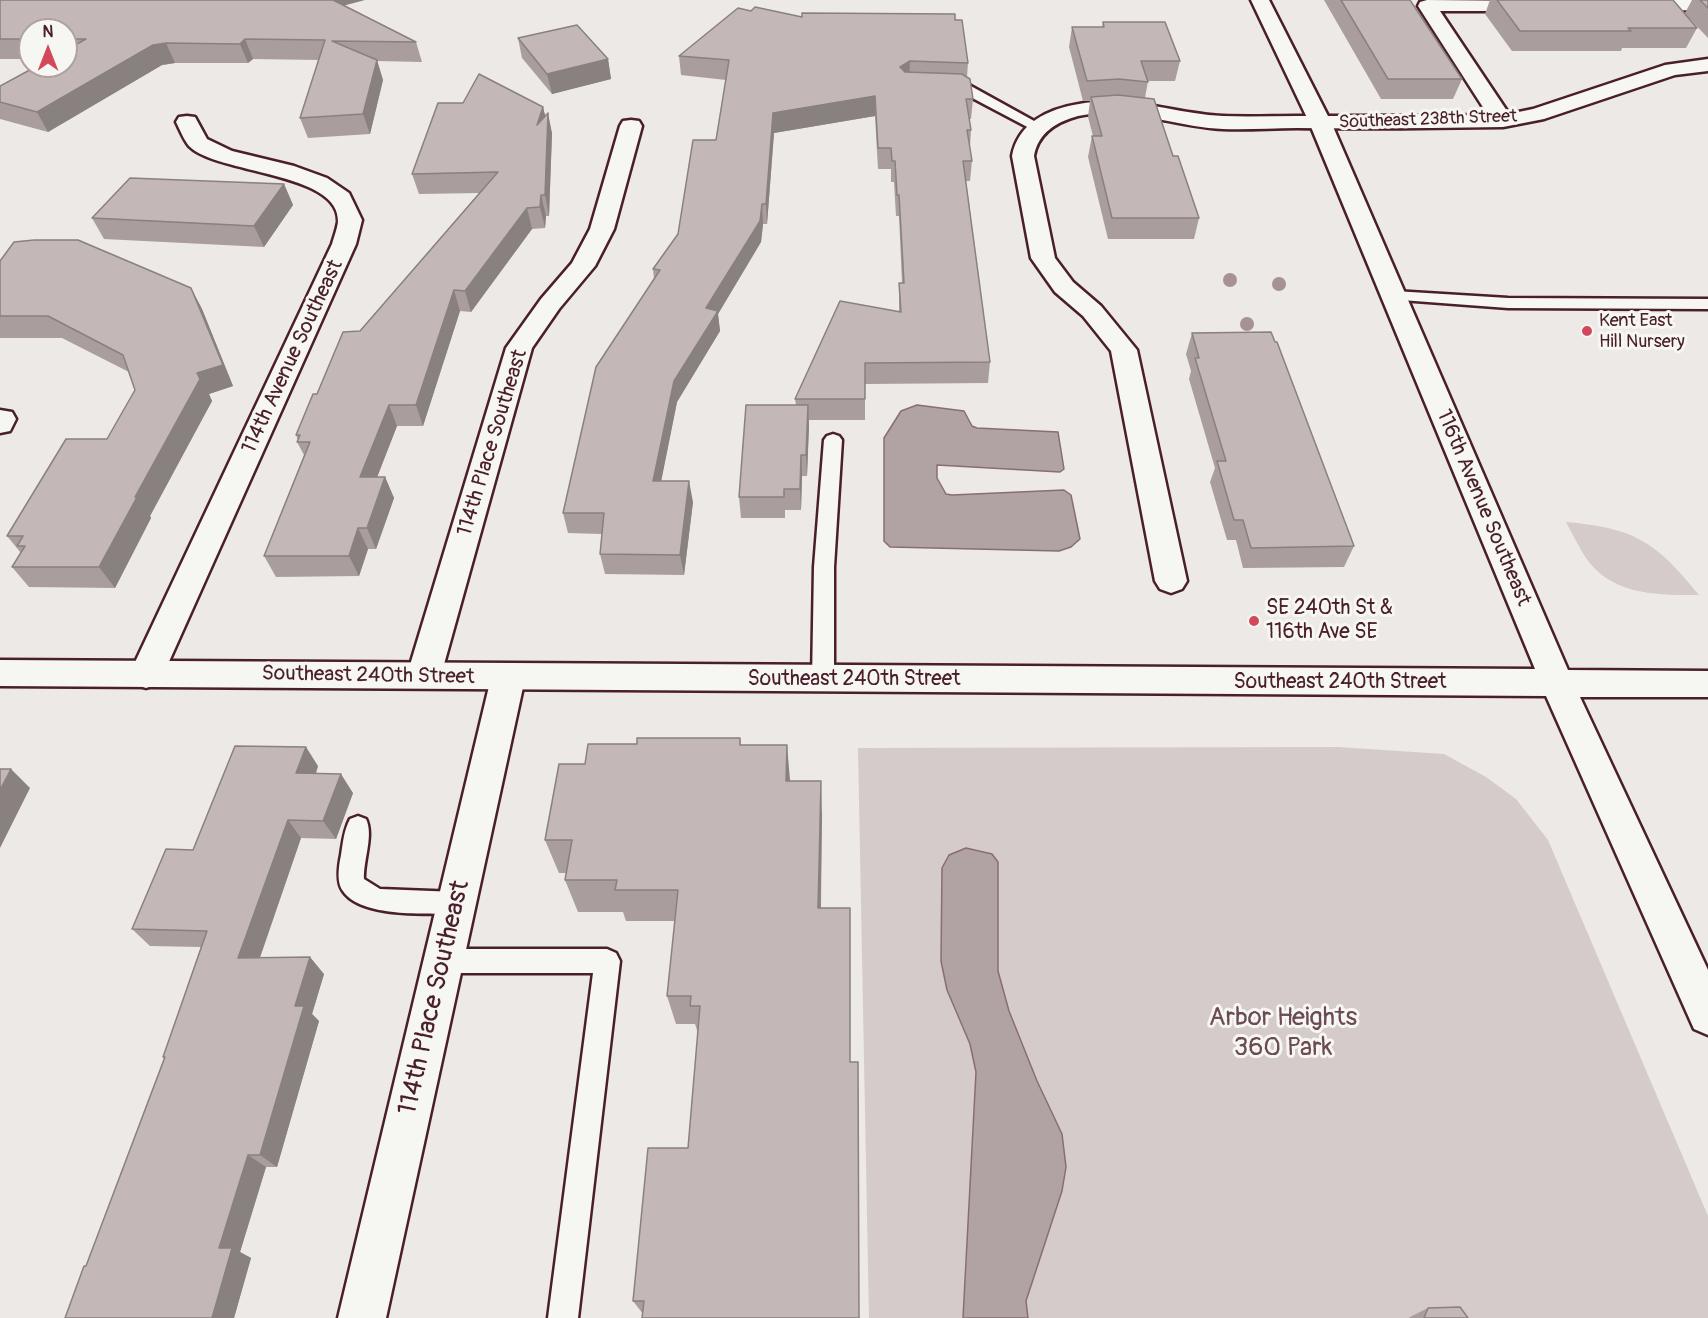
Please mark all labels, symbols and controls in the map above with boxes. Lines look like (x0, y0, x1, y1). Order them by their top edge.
north arrow (18, 18, 78, 78)
text: N (43, 22, 53, 42)
street label: Southeast 238th Street (1338, 106, 1518, 134)
street label: 114th Avenue Southeast (237, 256, 349, 458)
place label: Kent East Hill Nursery (1599, 310, 1685, 352)
marker: Kent East Hill Nursery (1580, 324, 1594, 338)
street label: 114th Place Southeast (453, 347, 533, 539)
street label: 116th Avenue Southeast (1430, 406, 1536, 610)
place label: SE 240th St & 116th Ave SE (1266, 596, 1393, 646)
marker: SE 240th St & 116th Ave SE (1247, 614, 1261, 628)
street label: Southeast 240th Street (261, 662, 475, 690)
street label: Southeast 240th Street (747, 667, 961, 693)
street label: Southeast 240th Street (1233, 670, 1447, 696)
street label: 114th Place Southeast (393, 878, 477, 1118)
park label: Arbor Heights 360 Park (1209, 1002, 1357, 1064)

